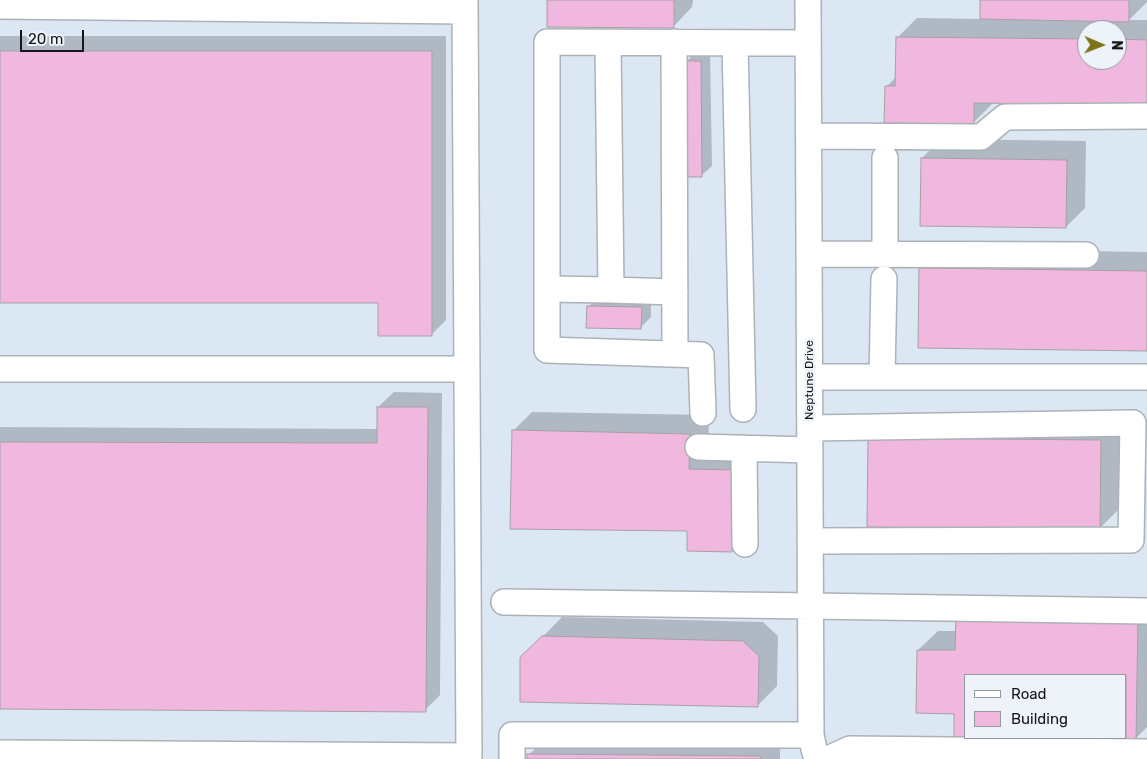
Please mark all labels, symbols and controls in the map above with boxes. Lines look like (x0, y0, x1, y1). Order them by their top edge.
scale bar (22, 20, 86, 52)
north arrow (1077, 20, 1127, 70)
text: 20 m (28, 30, 63, 48)
text: N (1108, 40, 1125, 50)
street label: Neptune Drive (803, 340, 817, 420)
legend (964, 674, 1127, 739)
text: Road (1011, 685, 1047, 703)
text: Building (1011, 710, 1068, 728)

